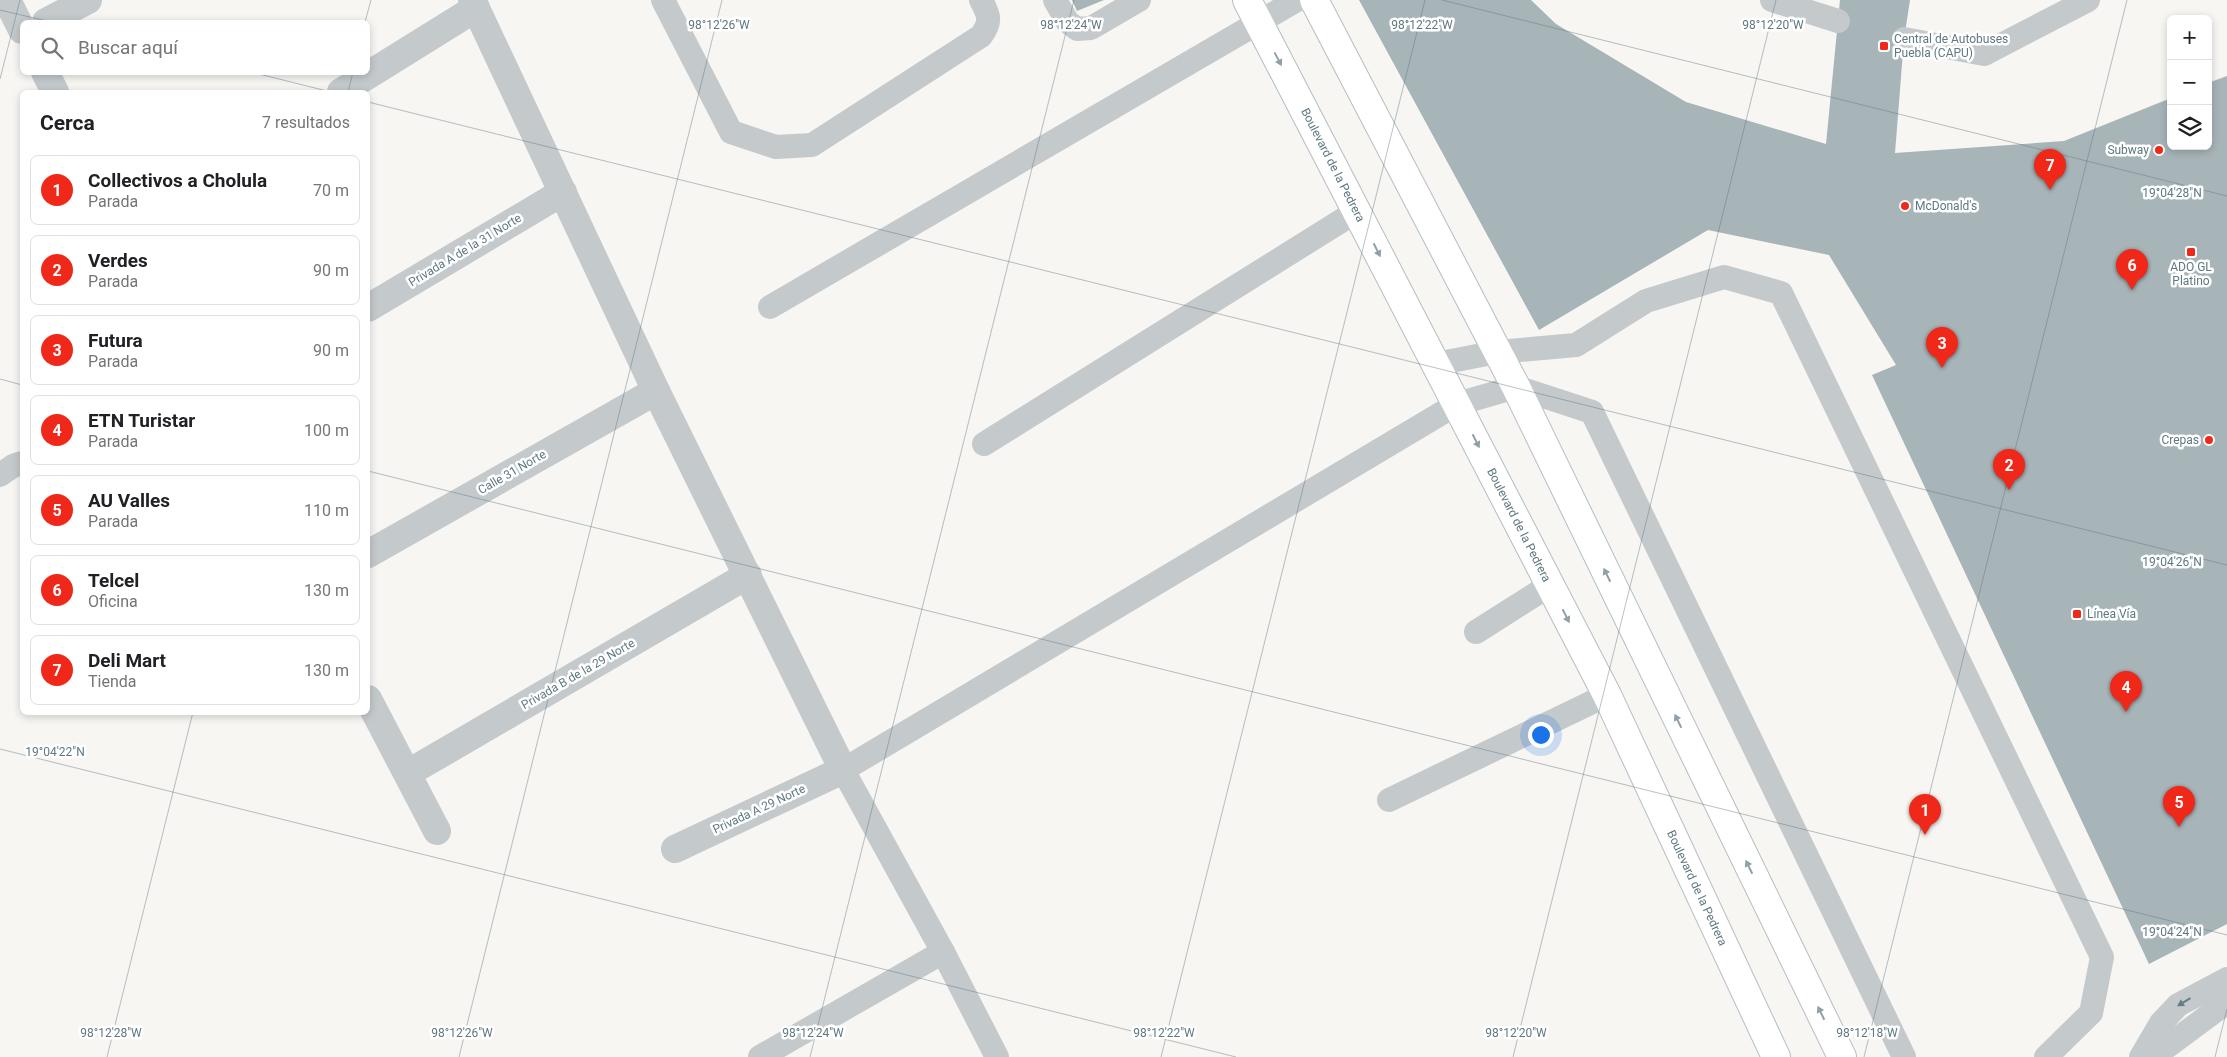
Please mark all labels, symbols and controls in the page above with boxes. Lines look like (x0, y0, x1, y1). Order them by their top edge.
map controls (2167, 15, 2212, 150)
button: + (2167, 15, 2212, 60)
text: 98°12'26"W (688, 18, 750, 32)
text: 98°12'24"W (1040, 18, 1102, 32)
text: 98°12'22"W (1391, 18, 1453, 32)
text: 98°12'20"W (1742, 18, 1804, 32)
search box (20, 20, 370, 75)
place label: Central de Autobuses Puebla (CAPU) (1894, 32, 2008, 60)
icon: search (38, 34, 66, 62)
text: Buscar aquí (78, 36, 178, 59)
marker: Central de Autobuses Puebla (CAPU) (1878, 40, 1890, 52)
one-way arrow (1274, 52, 1282, 66)
button: − (2167, 60, 2212, 105)
button: layers (2167, 105, 2212, 150)
street label: Boulevard de la Pedrera (1298, 106, 1368, 224)
text: Cerca (40, 111, 95, 135)
text: 7 resultados (262, 113, 350, 132)
place label: Subway (2107, 143, 2149, 157)
marker: Subway (2153, 144, 2165, 156)
pin: 7 (2034, 149, 2066, 190)
text: Collectivos a Cholula (88, 169, 267, 192)
text: 1 (52, 181, 62, 200)
text: 70 m (313, 181, 349, 200)
text: 19°04'28"N (2142, 186, 2202, 200)
text: Parada (88, 192, 138, 211)
place label: McDonald's (1915, 199, 1977, 213)
marker: McDonald's (1899, 200, 1911, 212)
street label: Privada A de la 31 Norte (406, 211, 524, 289)
one-way arrow (1373, 242, 1381, 257)
marker: ADO GL Platino (2185, 246, 2197, 258)
text: Verdes (88, 249, 148, 272)
pin: 6 (2116, 249, 2148, 290)
place label: ADO GL Platino (2170, 260, 2212, 288)
text: 2 (52, 261, 62, 280)
text: 90 m (313, 261, 349, 280)
text: Parada (88, 272, 138, 291)
pin: 3 (1926, 327, 1958, 368)
text: Futura (88, 329, 143, 352)
text: 3 (52, 341, 62, 360)
text: 90 m (313, 341, 349, 360)
text: Parada (88, 352, 138, 371)
text: ETN Turistar (88, 409, 195, 432)
text: 4 (52, 421, 62, 440)
text: 100 m (304, 421, 349, 440)
text: Parada (88, 432, 138, 451)
one-way arrow (1472, 433, 1480, 448)
place label: Crepas (2161, 433, 2199, 447)
marker: Crepas (2203, 434, 2215, 446)
street label: Calle 31 Norte (476, 447, 548, 497)
pin: 2 (1993, 449, 2025, 490)
street label: Boulevard de la Pedrera (1484, 466, 1554, 584)
text: AU Valles (88, 489, 170, 512)
text: 5 (52, 501, 62, 520)
text: 110 m (304, 501, 349, 520)
text: Parada (88, 512, 138, 531)
text: 19°04'26"N (2142, 555, 2202, 569)
one-way arrow (1603, 568, 1611, 582)
text: Telcel (88, 569, 139, 592)
text: 6 (52, 581, 62, 600)
text: 130 m (304, 581, 349, 600)
text: Oficina (88, 592, 138, 611)
place label: Línea Vía (2087, 607, 2136, 621)
marker: Línea Vía (2071, 608, 2083, 620)
one-way arrow (1562, 609, 1570, 623)
street label: Privada B de la 29 Norte (519, 636, 637, 712)
text: Deli Mart (88, 649, 166, 672)
text: 7 (52, 661, 62, 680)
text: 130 m (304, 661, 349, 680)
pin: 4 (2110, 671, 2142, 712)
text: Tienda (88, 672, 136, 691)
one-way arrow (1674, 714, 1682, 728)
your location (1528, 722, 1554, 748)
text: 19°04'22"N (25, 745, 85, 759)
street label: Privada A 29 Norte (711, 781, 807, 837)
pin: 5 (2163, 786, 2195, 827)
pin: 1 (1909, 794, 1941, 835)
street label: Boulevard de la Pedrera (1664, 828, 1730, 948)
one-way arrow (1745, 860, 1753, 874)
text: 19°04'24"N (2142, 925, 2202, 939)
one-way arrow (2178, 998, 2191, 1007)
one-way arrow (1816, 1006, 1824, 1020)
text: 98°12'28"W (80, 1026, 142, 1040)
text: 98°12'26"W (431, 1026, 493, 1040)
text: 98°12'24"W (782, 1026, 844, 1040)
text: 98°12'22"W (1133, 1026, 1195, 1040)
text: 98°12'20"W (1485, 1026, 1547, 1040)
text: 98°12'18"W (1836, 1026, 1898, 1040)

